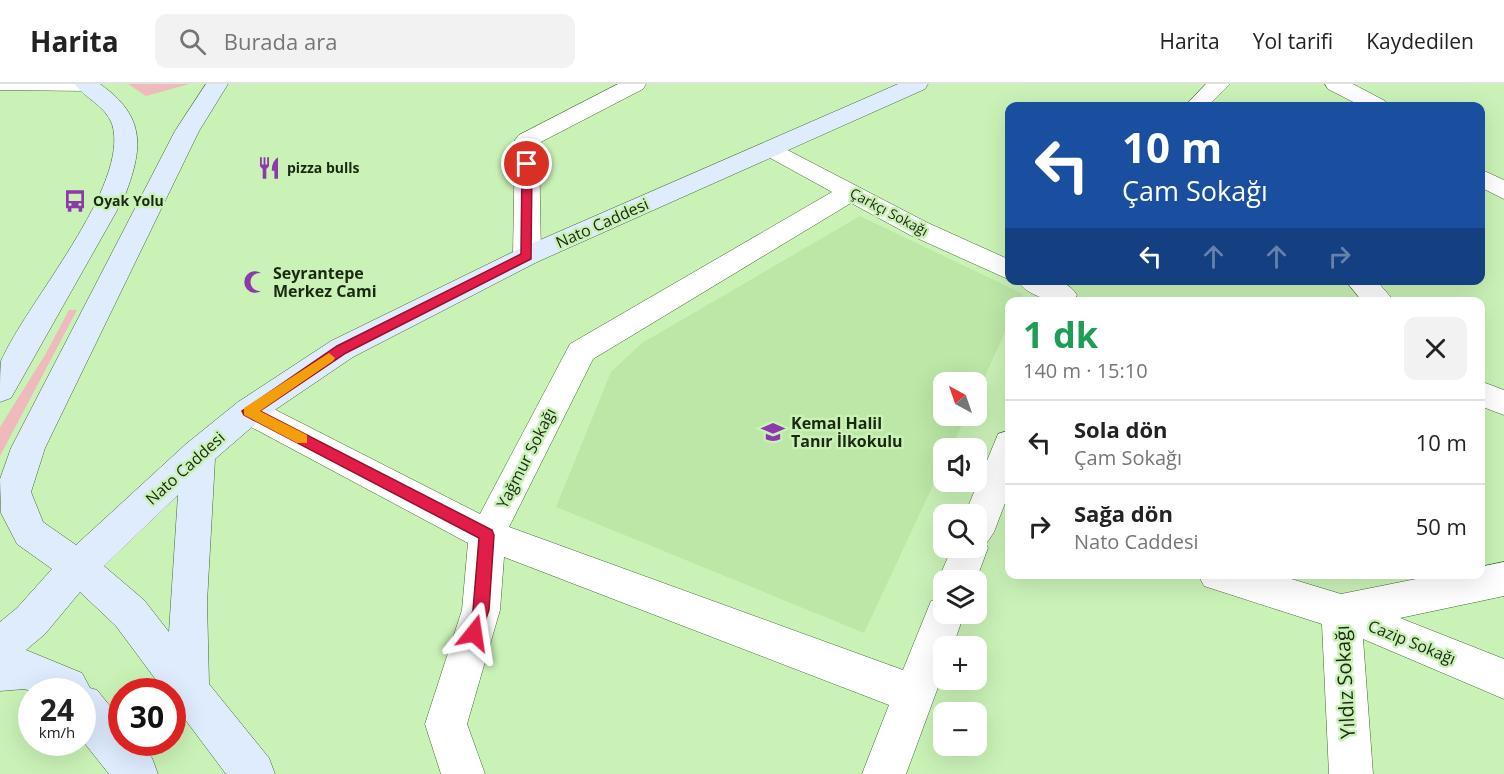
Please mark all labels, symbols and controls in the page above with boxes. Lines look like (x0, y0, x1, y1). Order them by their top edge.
search box (155, 14, 575, 68)
text: Harita (30, 22, 119, 60)
icon: search (176, 25, 209, 58)
text: Burada ara (224, 26, 337, 56)
text: Harita (1159, 27, 1220, 55)
text: Yol tarifi (1253, 27, 1333, 55)
text: Kaydedilen (1366, 27, 1474, 55)
text: 10 m (1122, 118, 1222, 175)
icon: left (1023, 126, 1101, 204)
pin (501, 138, 552, 189)
icon: arrive (510, 147, 543, 180)
restaurant icon: pizza bulls (256, 155, 282, 181)
place label: pizza bulls (287, 158, 359, 177)
text: Çam Sokağı (1122, 172, 1268, 209)
street label: Çarkçı Sokağı (847, 183, 932, 240)
bus stop icon: Oyak Yolu (62, 188, 88, 214)
place label: Oyak Yolu (93, 191, 164, 210)
street label: Nato Caddesi (552, 193, 652, 253)
icon: left (1134, 240, 1167, 273)
icon: ahead (1197, 240, 1230, 273)
icon: ahead (1260, 240, 1293, 273)
icon: right (1323, 240, 1356, 273)
place label: Seyrantepe Merkez Cami (273, 262, 377, 302)
mosque icon: Seyrantepe Merkez Cami (242, 269, 268, 295)
text: 1 dk (1023, 310, 1098, 359)
button: close (1404, 317, 1467, 380)
text: 140 m · 15:10 (1023, 357, 1148, 384)
north arrow (933, 372, 987, 426)
map controls (933, 372, 987, 756)
street label: Yağmur Sokağı (491, 404, 561, 512)
place label: Kemal Halil Tanır İlkokulu (791, 412, 903, 452)
text: Sola dön (1074, 414, 1167, 444)
school or university icon: Kemal Halil Tanır İlkokulu (760, 419, 786, 445)
street label: Nato Caddesi (141, 426, 229, 510)
icon: left (1023, 426, 1056, 459)
text: 10 m (1416, 427, 1467, 457)
button: sound (933, 438, 987, 492)
text: Çam Sokağı (1074, 444, 1182, 471)
text: Sağa dön (1074, 498, 1173, 528)
button: search (933, 504, 987, 558)
icon: right (1023, 510, 1056, 543)
text: 50 m (1416, 511, 1467, 541)
text: Nato Caddesi (1074, 528, 1199, 555)
button: layers (933, 570, 987, 624)
position arrow (442, 601, 506, 665)
street label: Cazip Sokağı (1365, 614, 1459, 670)
street label: Yıldız Sokağı (1328, 625, 1361, 739)
button: + (933, 636, 987, 690)
speed limit sign: 30 (108, 678, 186, 756)
text: 24 (40, 689, 74, 730)
button: − (933, 702, 987, 756)
text: km/h (39, 722, 75, 742)

